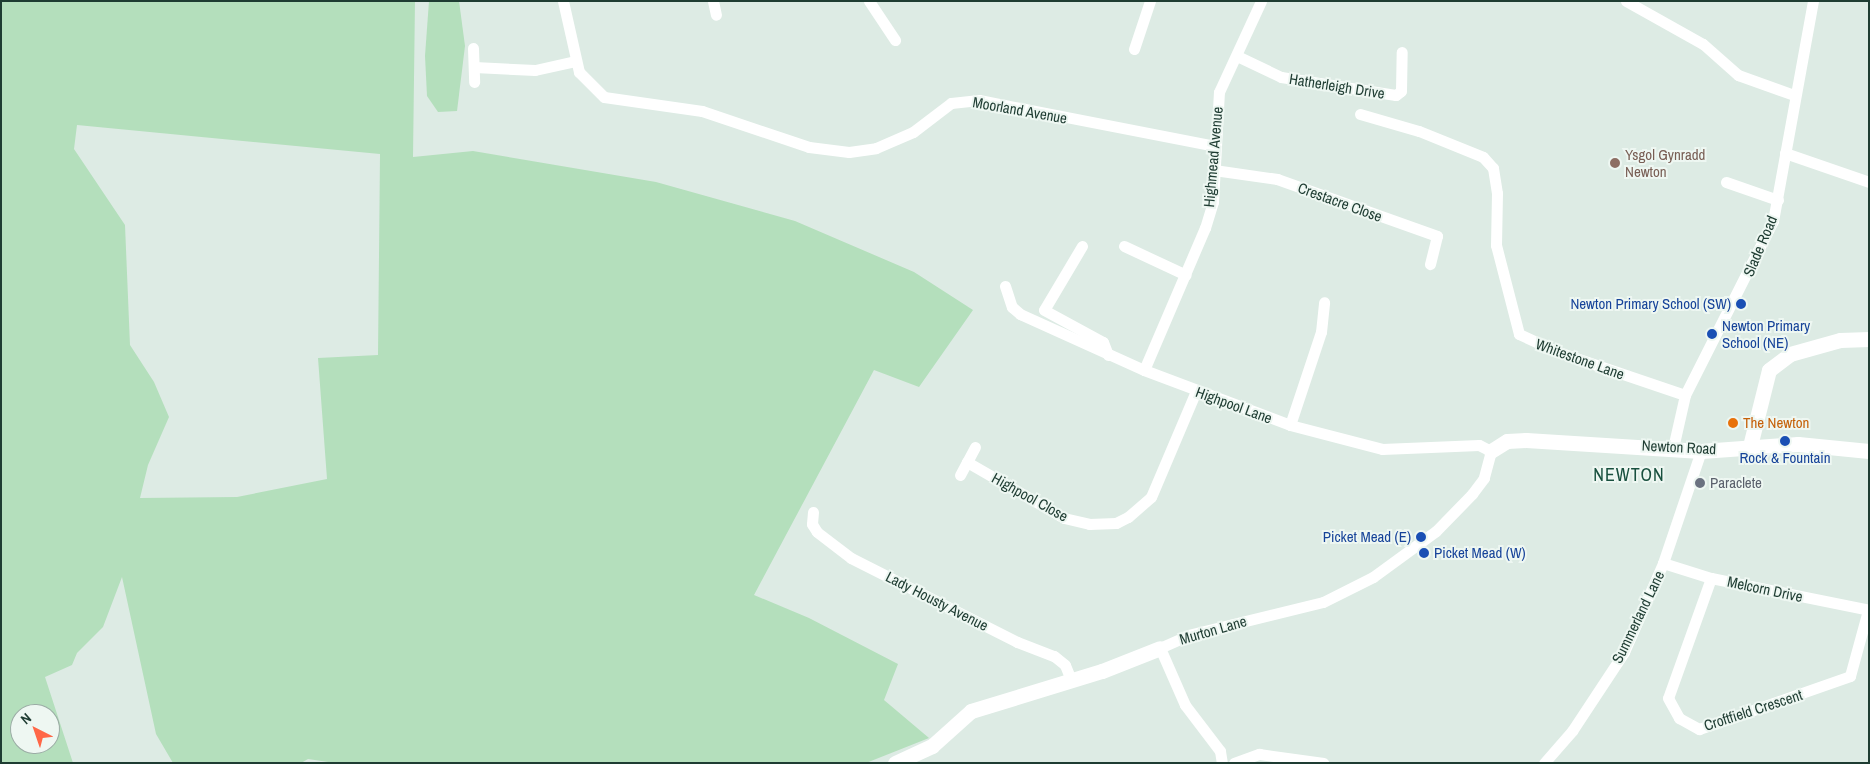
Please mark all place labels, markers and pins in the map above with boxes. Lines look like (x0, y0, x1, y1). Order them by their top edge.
place label: Ysgol Gynradd Newton (1625, 145, 1705, 180)
marker: Ysgol Gynradd Newton (1609, 157, 1621, 169)
place label: Newton Primary School (SW) (1570, 295, 1731, 313)
marker: Newton Primary School (SW) (1735, 298, 1747, 310)
place label: Newton Primary School (NE) (1722, 316, 1810, 351)
marker: Newton Primary School (NE) (1706, 328, 1718, 340)
place label: The Newton (1743, 414, 1809, 432)
marker: The Newton (1727, 417, 1739, 429)
marker: Rock & Fountain (1779, 435, 1791, 447)
place label: Rock & Fountain (1739, 449, 1831, 467)
place label: Paraclete (1710, 474, 1762, 492)
marker: Paraclete (1694, 477, 1706, 489)
place label: Picket Mead (E) (1323, 528, 1411, 546)
marker: Picket Mead (E) (1415, 531, 1427, 543)
place label: Picket Mead (W) (1434, 544, 1526, 562)
marker: Picket Mead (W) (1418, 547, 1430, 559)

